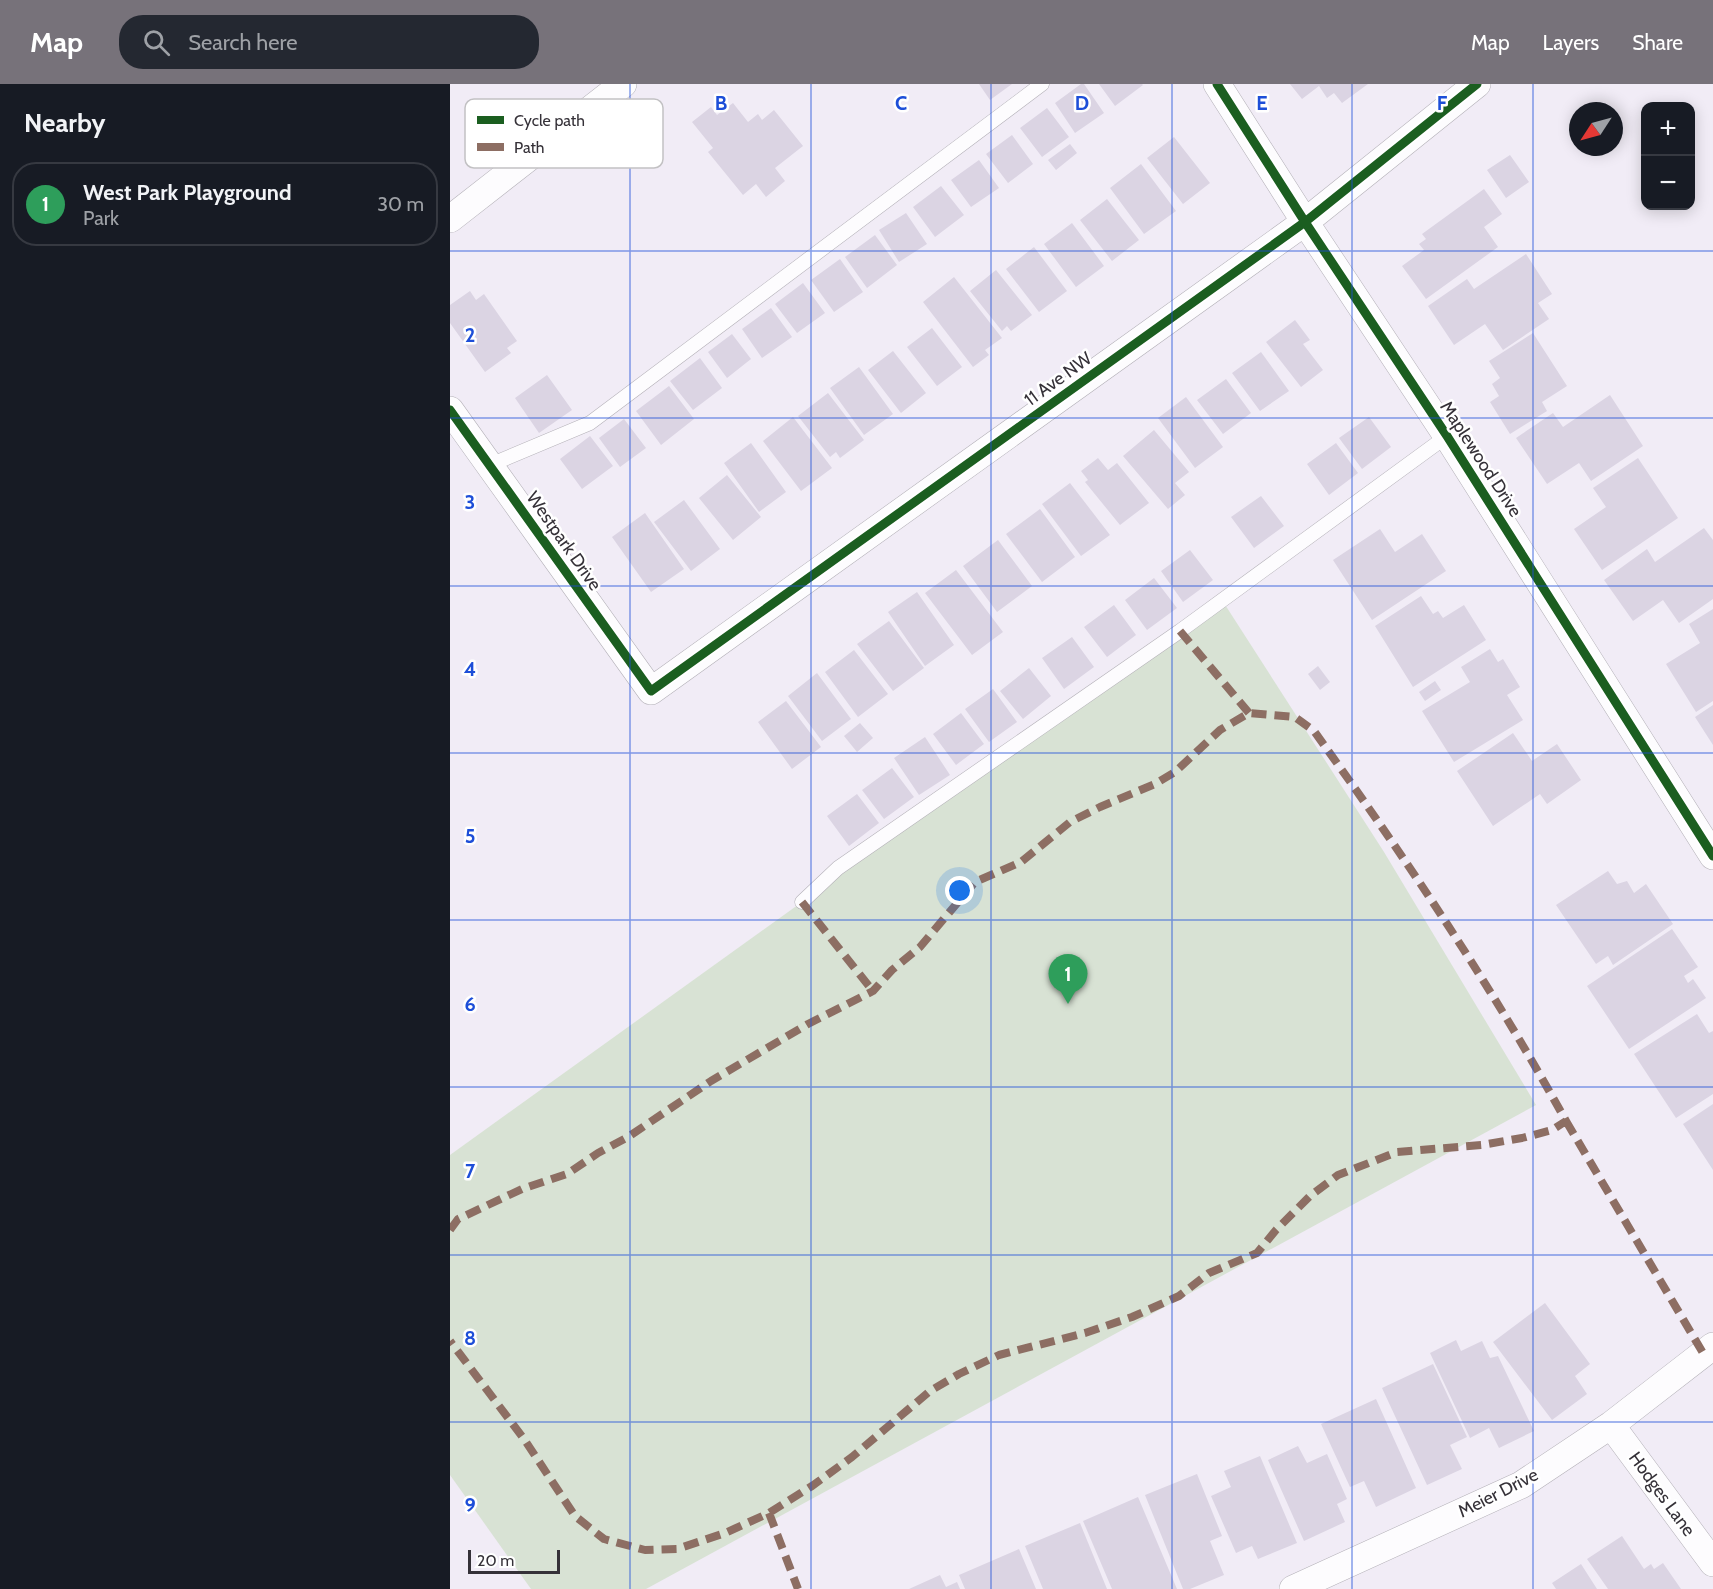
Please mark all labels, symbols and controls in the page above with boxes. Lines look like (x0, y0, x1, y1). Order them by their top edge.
search box (119, 15, 539, 69)
text: Map (30, 25, 83, 59)
icon: search (140, 26, 173, 59)
text: Search here (188, 29, 297, 56)
text: Map (1471, 30, 1510, 55)
text: Layers (1543, 30, 1599, 55)
text: Share (1632, 30, 1683, 55)
text: B (715, 91, 727, 115)
text: C (895, 91, 907, 115)
text: D (1075, 91, 1089, 115)
text: E (1256, 91, 1268, 115)
text: F (1437, 91, 1448, 115)
legend (465, 99, 663, 168)
north arrow (1569, 102, 1623, 156)
map controls (1641, 102, 1695, 210)
button: + (1641, 102, 1695, 156)
text: Nearby (24, 107, 105, 139)
text: Cycle path (514, 111, 585, 130)
text: Path (514, 138, 545, 157)
button: − (1641, 156, 1695, 210)
text: West Park Playground (83, 179, 292, 206)
text: 1 (42, 192, 49, 216)
text: 30 m (377, 192, 424, 216)
text: Park (83, 206, 119, 230)
text: 2 (465, 323, 475, 347)
street label: 11 Ave NW (1020, 347, 1096, 411)
street label: Maplewood Drive (1435, 397, 1527, 521)
street label: Westpark Drive (522, 487, 606, 595)
text: 3 (465, 490, 475, 514)
text: 4 (464, 657, 476, 681)
text: 5 (465, 824, 475, 848)
your location (945, 876, 974, 905)
pin: 1 (1048, 954, 1088, 1004)
text: 6 (464, 992, 476, 1016)
text: 7 (465, 1159, 476, 1183)
text: 8 (464, 1326, 476, 1350)
street label: Hodges Lane (1624, 1448, 1700, 1540)
street label: Meier Drive (1454, 1464, 1542, 1522)
text: 9 (464, 1493, 476, 1517)
scale bar (468, 1547, 560, 1574)
text: 20 m (477, 1551, 514, 1570)

